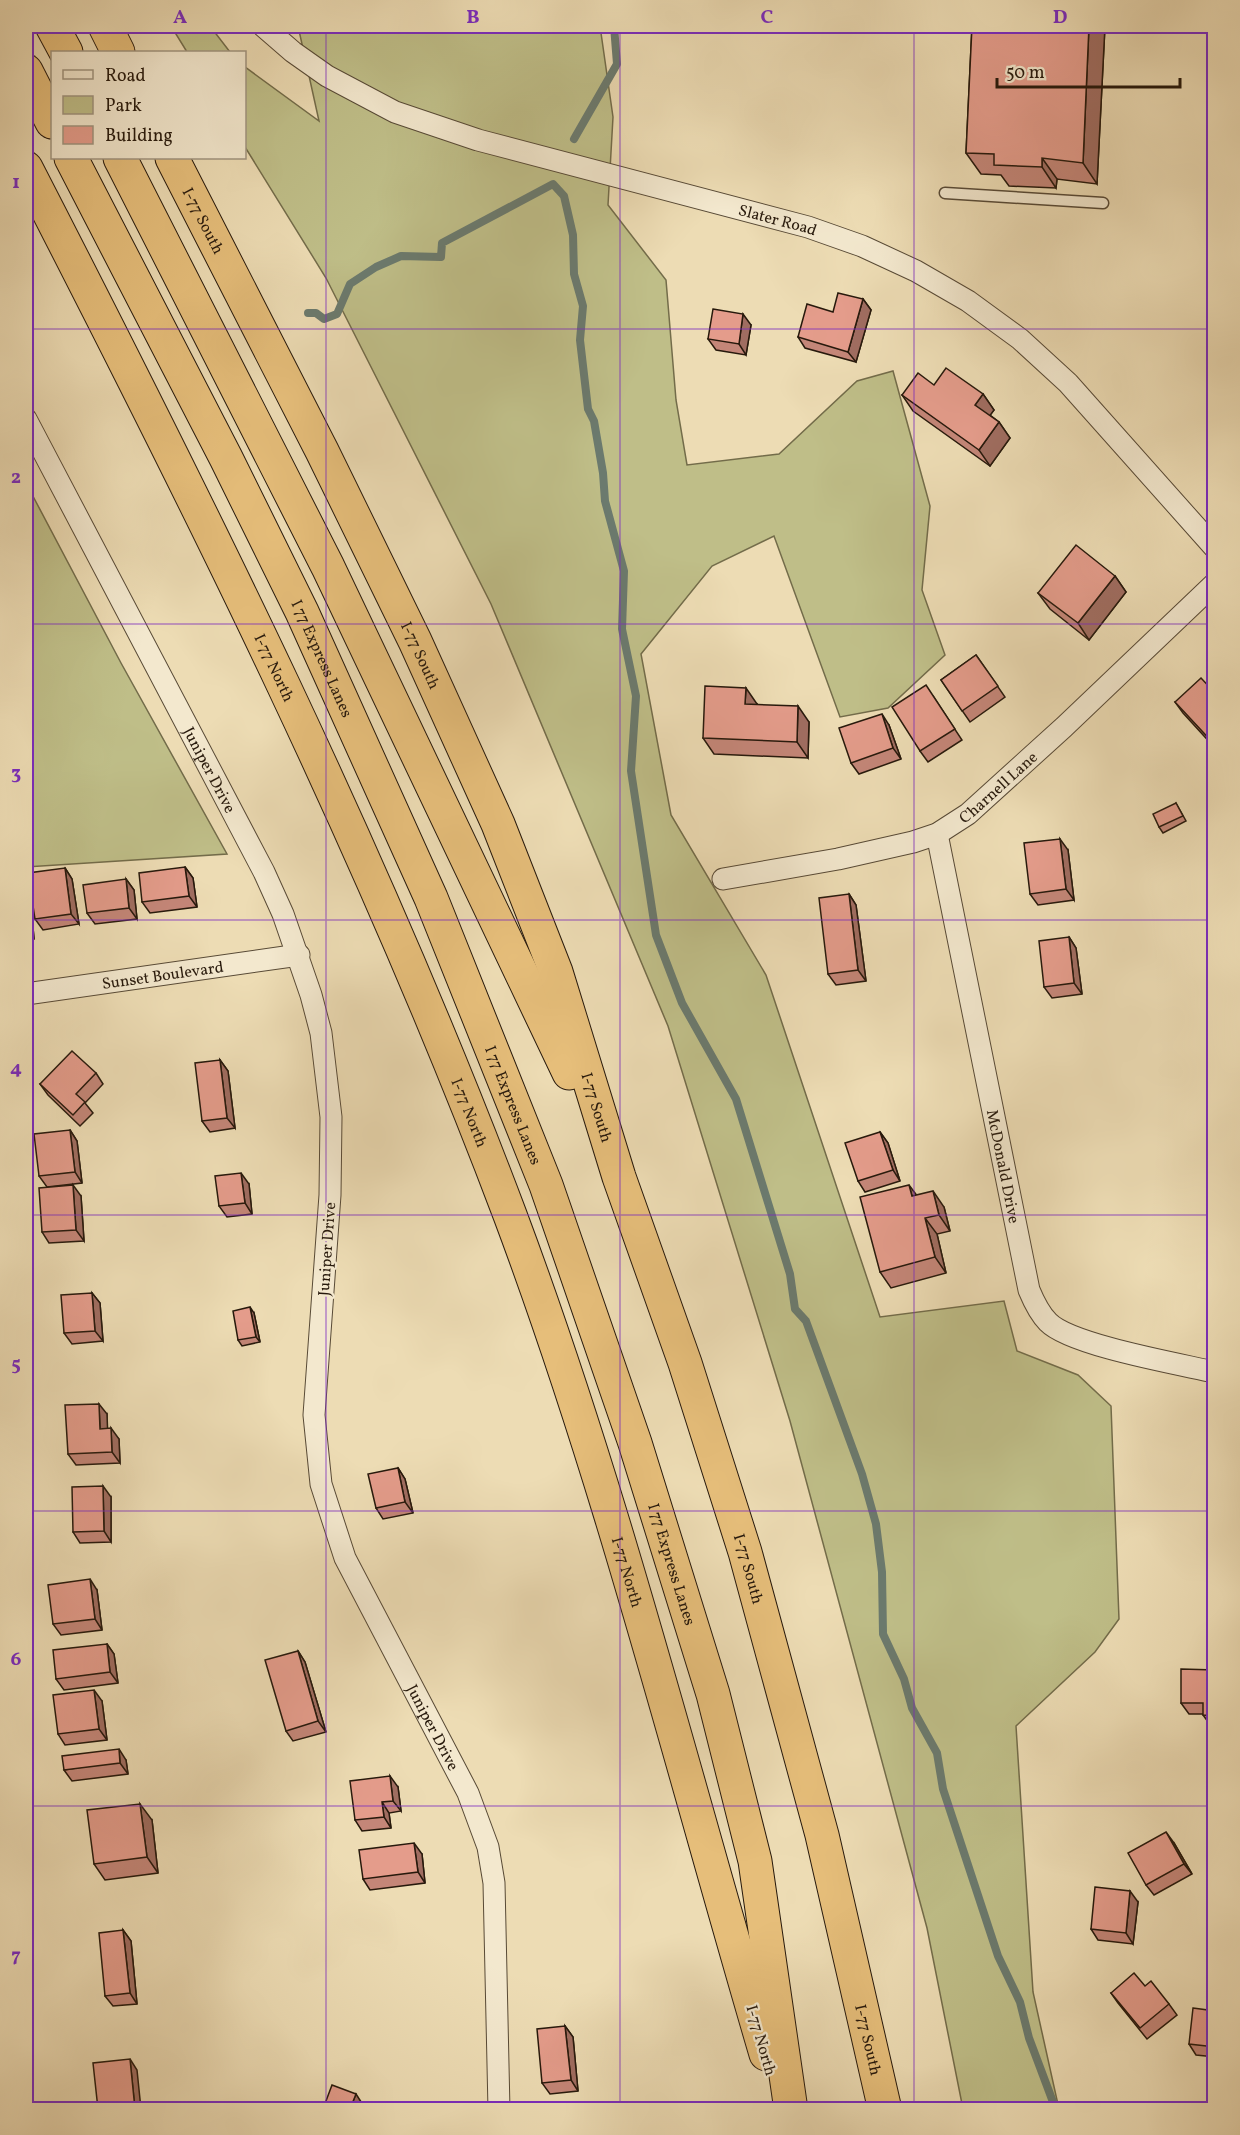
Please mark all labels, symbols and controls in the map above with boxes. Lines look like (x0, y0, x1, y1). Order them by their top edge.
text: A (173, 4, 187, 32)
text: B (466, 4, 480, 32)
text: C (761, 4, 774, 32)
text: D (1053, 4, 1067, 32)
legend (51, 51, 246, 159)
scale bar (997, 51, 1180, 89)
text: 50 m (1006, 61, 1045, 86)
text: Road (105, 64, 146, 89)
text: Park (105, 94, 142, 119)
text: Building (105, 124, 173, 149)
text: 1 (12, 169, 20, 197)
street label: I-77 South (176, 184, 228, 258)
street label: Slater Road (736, 200, 820, 242)
text: 2 (11, 464, 21, 492)
street label: I 77 Express Lanes (285, 596, 357, 721)
street label: I-77 South (394, 618, 444, 693)
street label: I-77 North (248, 631, 299, 706)
street label: Juniper Drive (177, 724, 240, 817)
street label: Charnell Lane (955, 747, 1043, 830)
text: 3 (11, 760, 21, 788)
street label: Sunset Boulevard (101, 957, 225, 996)
street label: I 77 Express Lanes (478, 1043, 546, 1169)
text: 4 (10, 1055, 22, 1083)
street label: I-77 South (575, 1070, 617, 1145)
street label: I-77 North (445, 1075, 492, 1151)
street label: McDonald Drive (980, 1108, 1024, 1226)
street label: Juniper Drive (314, 1201, 342, 1297)
text: 5 (11, 1351, 21, 1379)
street label: I 77 Express Lanes (641, 1501, 700, 1629)
street label: I-77 South (727, 1531, 768, 1607)
street label: I-77 North (605, 1534, 647, 1611)
text: 6 (11, 1646, 22, 1674)
street label: Juniper Drive (400, 1681, 463, 1775)
text: 7 (11, 1942, 21, 1970)
street label: I-77 South (848, 2002, 886, 2078)
street label: I-77 North (739, 2003, 781, 2079)

